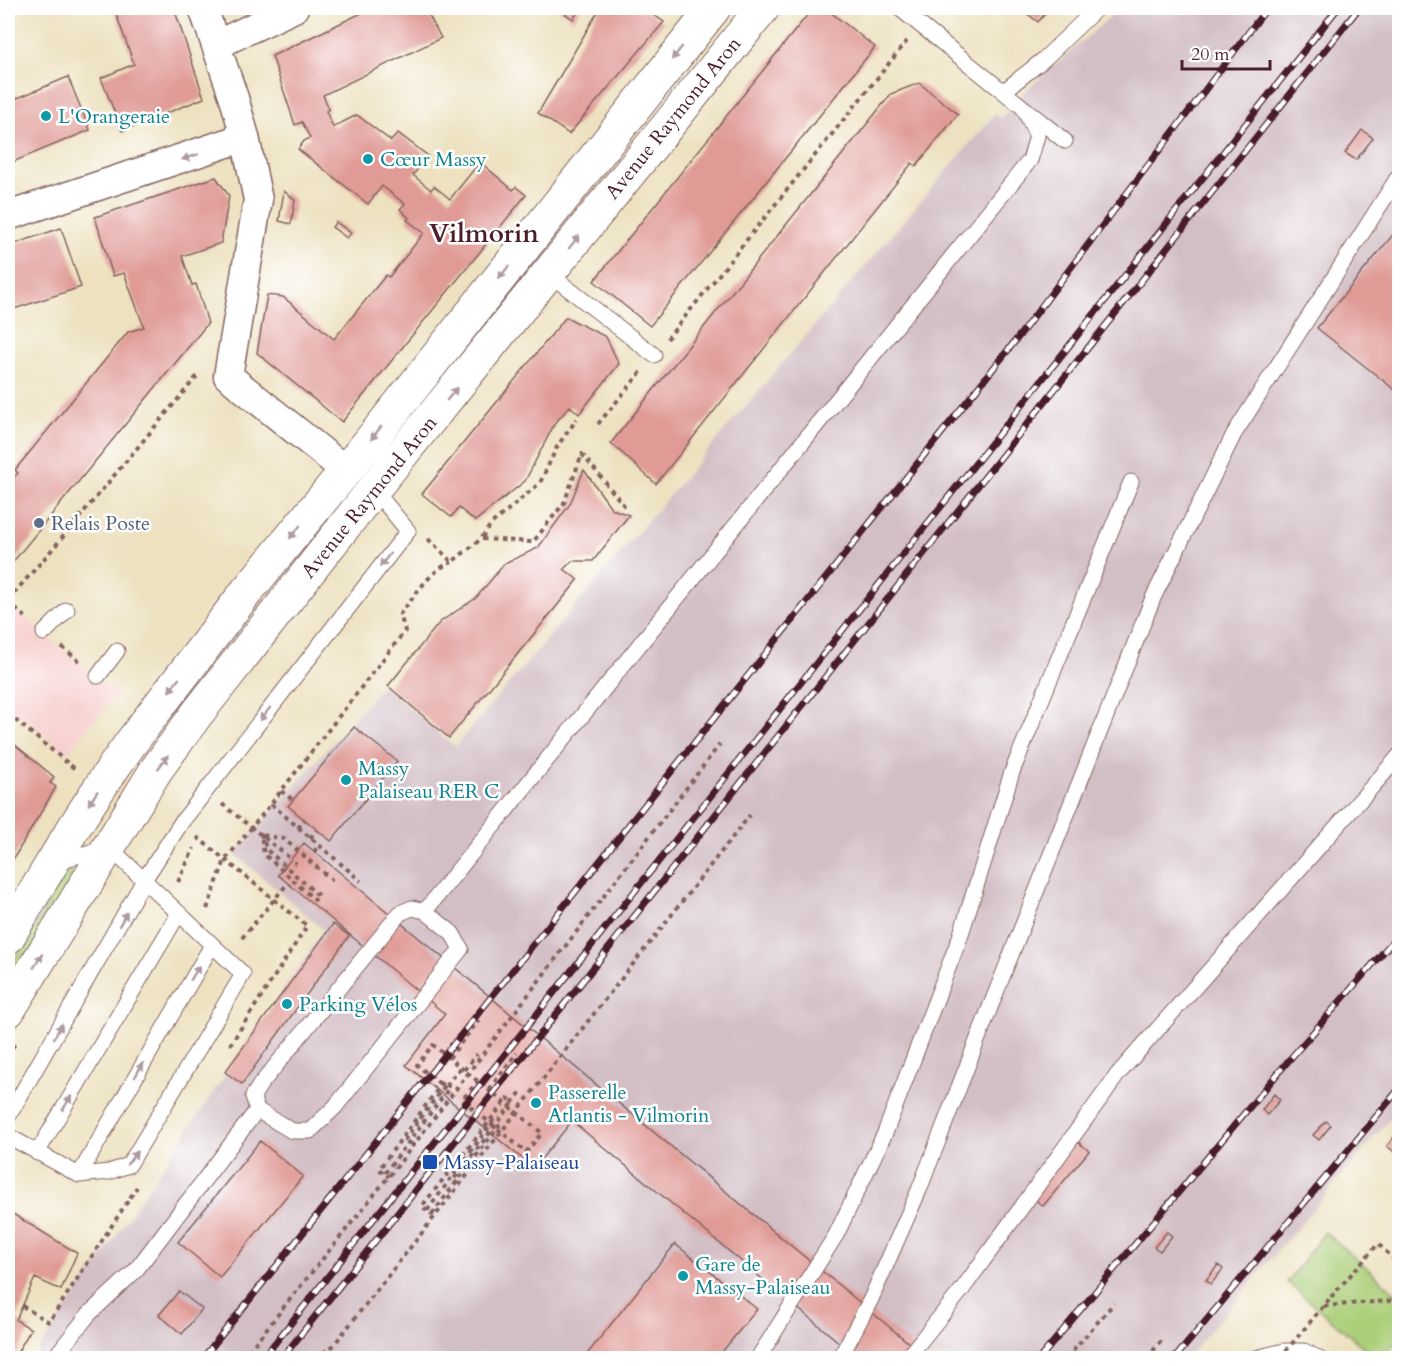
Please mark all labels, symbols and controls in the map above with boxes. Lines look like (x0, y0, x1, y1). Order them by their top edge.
street label: Avenue Raymond Aron (599, 30, 747, 205)
scale bar (1182, 33, 1270, 71)
text: 20 m (1191, 42, 1230, 67)
one-way arrow (671, 45, 684, 61)
place label: L'Orangeraie (58, 103, 170, 130)
marker: L'Orangeraie (39, 109, 53, 123)
place label: Cœur Massy (380, 146, 487, 173)
one-way arrow (181, 152, 199, 162)
marker: Cœur Massy (361, 152, 375, 166)
district label: Vilmorin (429, 216, 539, 251)
one-way arrow (567, 234, 579, 249)
one-way arrow (498, 264, 510, 279)
one-way arrow (445, 387, 458, 402)
street label: Avenue Raymond Aron (295, 409, 443, 584)
one-way arrow (369, 425, 382, 441)
place label: Relais Poste (51, 510, 150, 537)
marker: Relais Poste (32, 516, 46, 530)
one-way arrow (289, 524, 302, 540)
one-way arrow (380, 553, 392, 568)
one-way arrow (168, 677, 181, 693)
one-way arrow (259, 706, 271, 722)
one-way arrow (156, 754, 168, 769)
place label: Massy Palaiseau RER C (358, 755, 499, 805)
marker: Massy Palaiseau RER C (339, 773, 353, 787)
one-way arrow (88, 790, 99, 806)
one-way arrow (118, 910, 128, 927)
one-way arrow (33, 953, 44, 969)
one-way arrow (190, 965, 201, 981)
place label: Parking Vélos (299, 991, 417, 1018)
marker: Parking Vélos (280, 997, 294, 1011)
one-way arrow (53, 1022, 63, 1039)
one-way arrow (134, 1061, 144, 1078)
place label: Passerelle Atlantis - Vilmorin (548, 1079, 710, 1129)
one-way arrow (62, 1095, 73, 1111)
marker: Passerelle Atlantis - Vilmorin (529, 1096, 543, 1110)
place label: Massy-Palaiseau (444, 1149, 580, 1176)
one-way arrow (125, 1150, 138, 1166)
marker: Massy-Palaiseau (421, 1153, 439, 1171)
place label: Gare de Massy-Palaiseau (695, 1251, 831, 1301)
marker: Gare de Massy-Palaiseau (676, 1269, 690, 1283)

